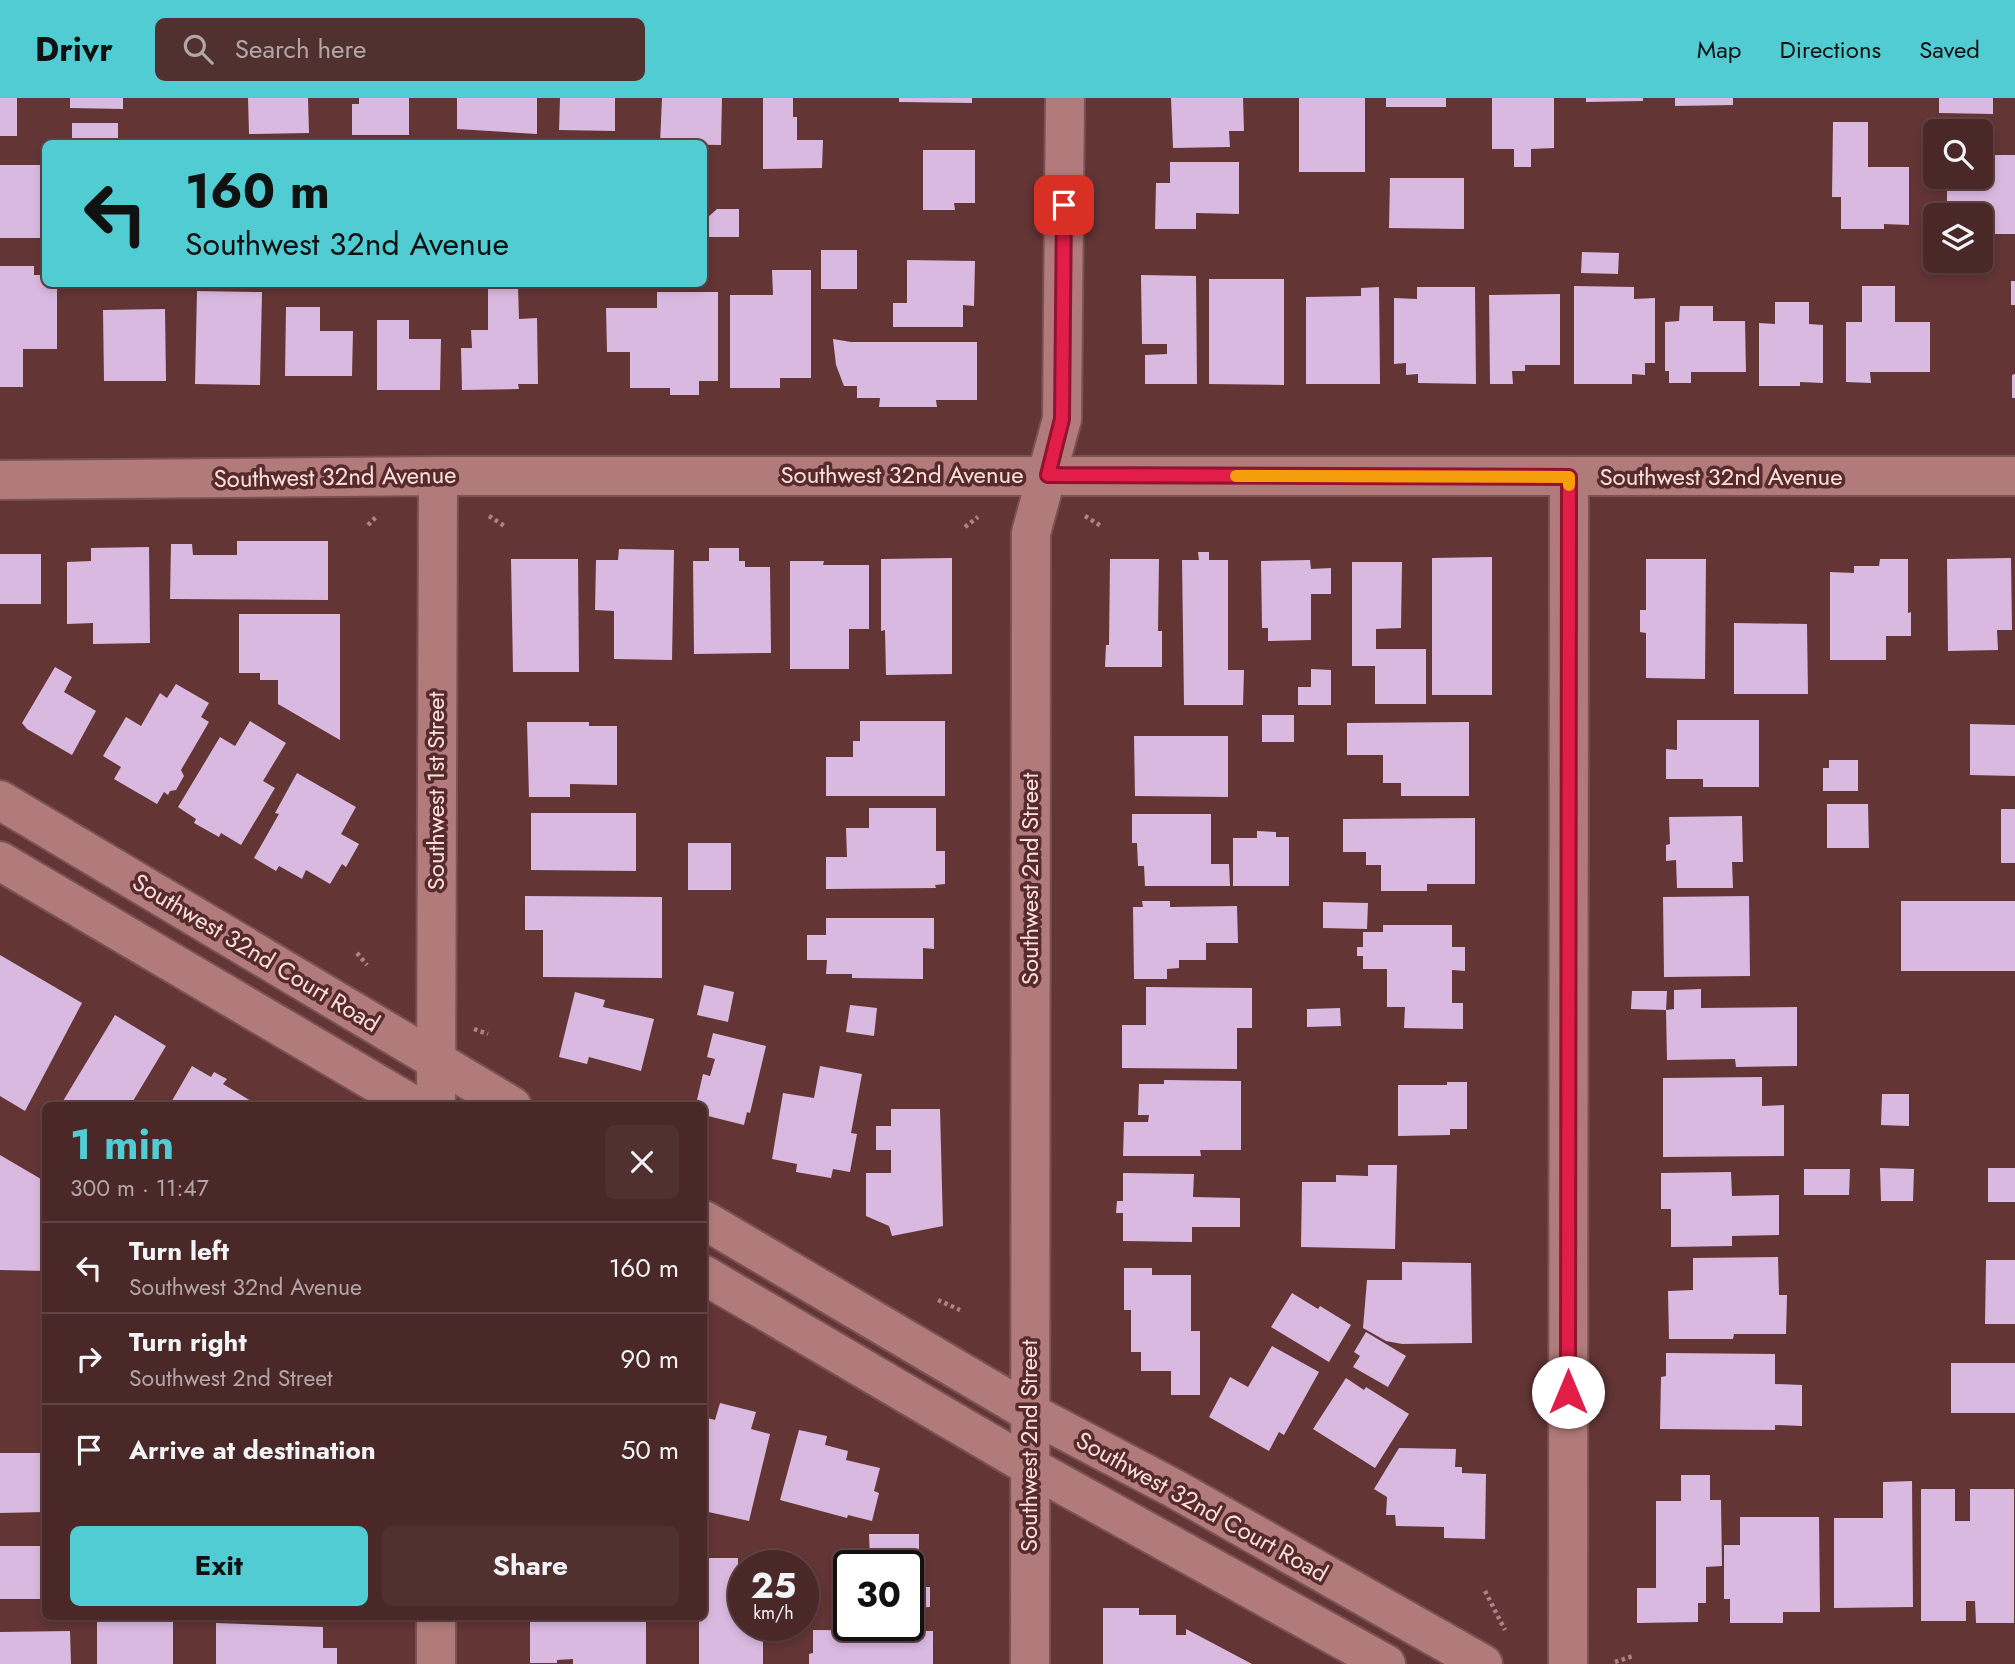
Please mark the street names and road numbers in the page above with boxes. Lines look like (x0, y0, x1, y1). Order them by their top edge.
street label: Southwest 32nd Avenue (213, 457, 457, 496)
street label: Southwest 32nd Avenue (780, 457, 1024, 492)
street label: Southwest 32nd Avenue (1599, 459, 1843, 494)
street label: Southwest 1st Street (418, 691, 453, 890)
street label: Southwest 2nd Street (1012, 773, 1047, 985)
street label: Southwest 32nd Court Road (126, 865, 387, 1041)
street label: Southwest 2nd Street (1011, 1340, 1046, 1552)
street label: Southwest 32nd Court Road (1070, 1423, 1335, 1591)

